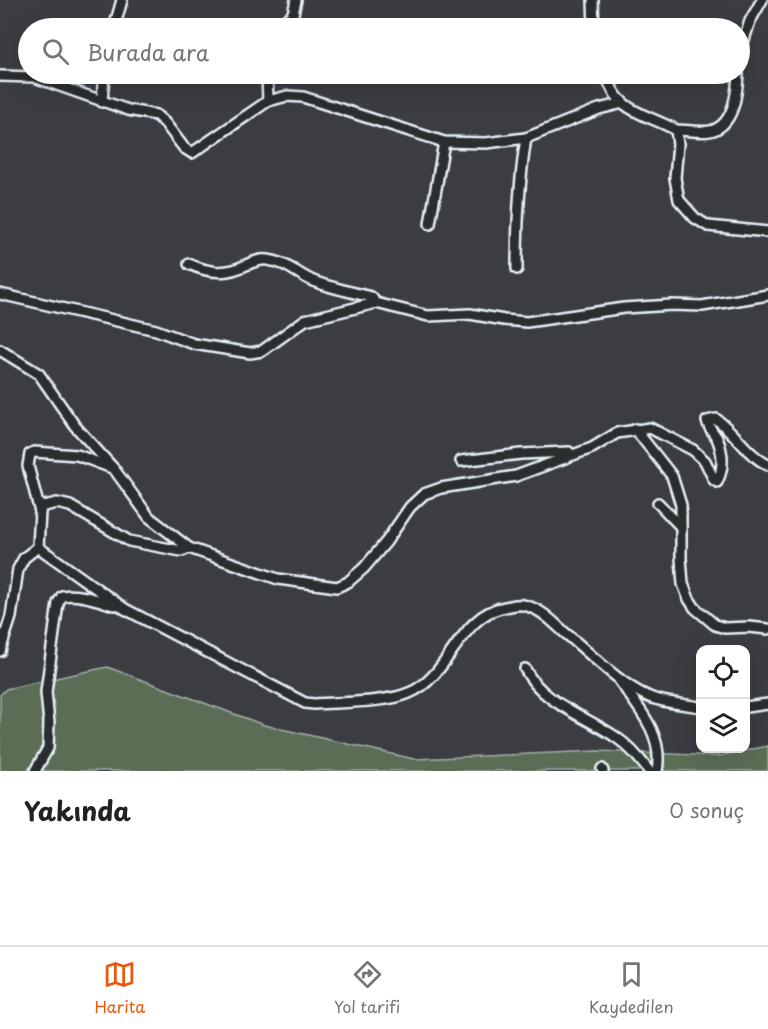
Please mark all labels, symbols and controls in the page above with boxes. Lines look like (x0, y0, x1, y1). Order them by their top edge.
search box (18, 18, 750, 84)
icon: search (39, 35, 72, 68)
text: Burada ara (87, 35, 209, 68)
map controls (696, 645, 750, 753)
button: locate (696, 645, 750, 699)
button: layers (696, 699, 750, 753)
text: Yakında (24, 791, 131, 830)
text: 0 sonuç (669, 795, 744, 825)
tab: Harita (94, 958, 145, 1018)
tab: Yol tarifi (334, 958, 400, 1018)
tab: Kaydedilen (589, 958, 674, 1018)

